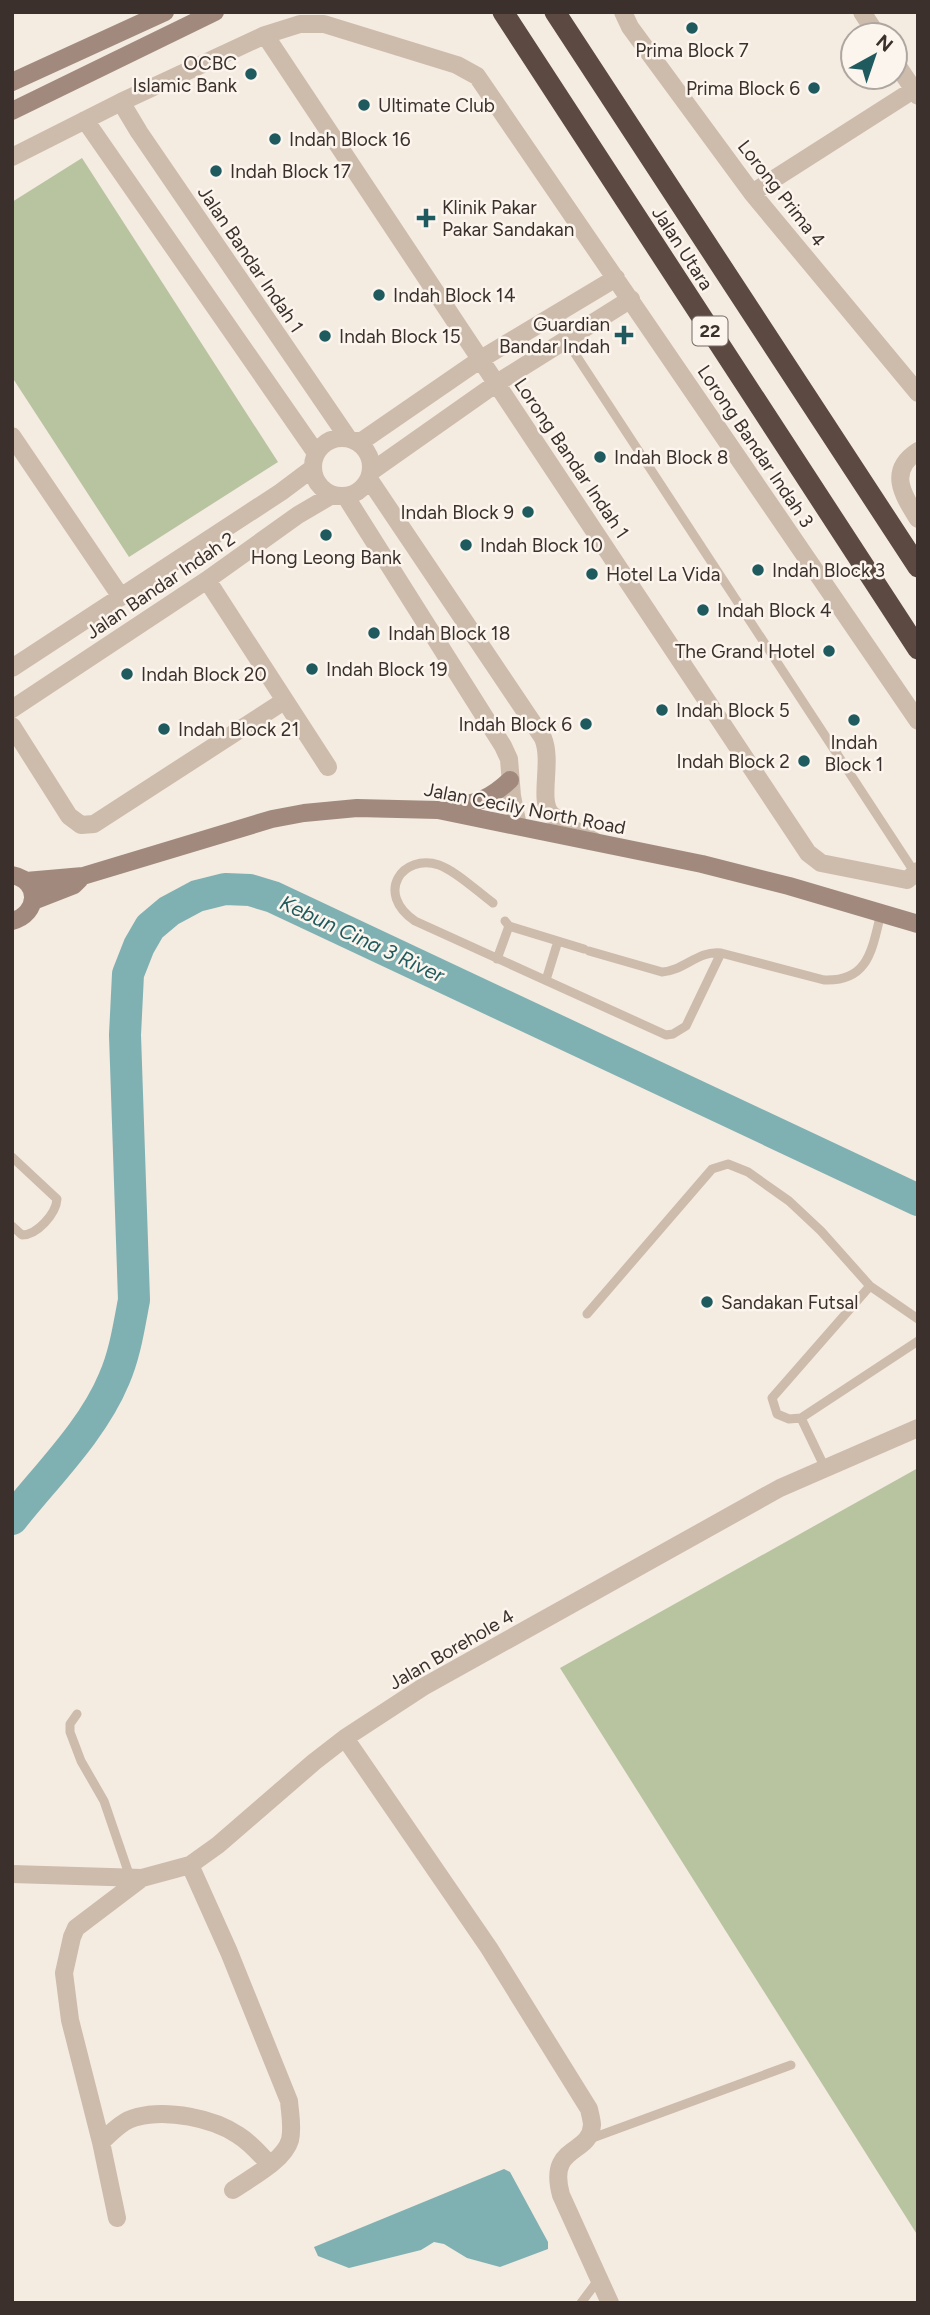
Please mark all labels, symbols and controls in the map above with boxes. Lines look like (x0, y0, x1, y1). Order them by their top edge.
marker: Prima Block 7 (684, 20, 700, 36)
north arrow (839, 21, 909, 91)
text: N (872, 30, 898, 57)
place label: Prima Block 7 (635, 39, 749, 62)
place label: OCBC Islamic Bank (132, 52, 238, 97)
marker: OCBC Islamic Bank (243, 66, 259, 82)
place label: Prima Block 6 (686, 77, 800, 100)
marker: Prima Block 6 (806, 80, 822, 96)
place label: Ultimate Club (378, 94, 495, 117)
marker: Ultimate Club (356, 97, 372, 113)
place label: Indah Block 16 (289, 128, 411, 151)
marker: Indah Block 16 (267, 131, 283, 147)
street label: Lorong Prima 4 (733, 135, 830, 251)
place label: Indah Block 17 (230, 160, 351, 183)
marker: Indah Block 17 (208, 163, 224, 179)
street label: Jalan Bandar Indah 1 (193, 181, 308, 337)
place label: Klinik Pakar Pakar Sandakan (442, 196, 574, 241)
street label: Jalan Utara (647, 202, 718, 294)
marker: Klinik Pakar Pakar Sandakan (416, 208, 436, 228)
place label: Indah Block 14 (393, 284, 516, 307)
marker: Indah Block 14 (371, 287, 387, 303)
place label: Guardian Bandar Indah (499, 313, 610, 358)
road number: 22 (692, 316, 728, 346)
place label: Indah Block 15 (339, 325, 461, 348)
marker: Guardian Bandar Indah (616, 327, 632, 343)
marker: Indah Block 15 (317, 328, 333, 344)
street label: Lorong Bandar Indah 3 (693, 361, 818, 532)
street label: Lorong Bandar Indah 1 (509, 374, 634, 543)
place label: Indah Block 8 (614, 446, 729, 469)
marker: Indah Block 8 (592, 449, 608, 465)
place label: Indah Block 9 (400, 501, 514, 524)
marker: Indah Block 9 (520, 504, 536, 520)
street label: Jalan Bandar Indah 2 (81, 527, 239, 644)
marker: Hong Leong Bank (318, 527, 334, 543)
place label: Indah Block 10 (480, 534, 603, 557)
marker: Indah Block 10 (458, 537, 474, 553)
place label: Hong Leong Bank (251, 546, 402, 569)
place label: Indah Block 3 (772, 559, 885, 582)
marker: Indah Block 3 (750, 562, 766, 578)
place label: Hotel La Vida (606, 563, 720, 586)
marker: Hotel La Vida (584, 566, 600, 582)
place label: Indah Block 4 (717, 599, 832, 622)
marker: Indah Block 4 (695, 602, 711, 618)
place label: Indah Block 18 (388, 622, 510, 645)
marker: Indah Block 18 (366, 625, 382, 641)
place label: The Grand Hotel (675, 640, 815, 663)
marker: The Grand Hotel (821, 643, 837, 659)
place label: Indah Block 19 (326, 658, 447, 681)
marker: Indah Block 19 (304, 661, 320, 677)
place label: Indah Block 20 (141, 663, 267, 686)
marker: Indah Block 20 (119, 666, 135, 682)
place label: Indah Block 5 (676, 699, 790, 722)
marker: Indah Block 5 (654, 702, 670, 718)
marker: Indah Block 1 (846, 712, 862, 728)
place label: Indah Block 6 (458, 713, 572, 736)
marker: Indah Block 6 (578, 716, 594, 732)
place label: Indah Block 21 (178, 718, 299, 741)
marker: Indah Block 21 (156, 721, 172, 737)
place label: Indah Block 1 (825, 731, 883, 776)
place label: Indah Block 2 (677, 750, 790, 773)
marker: Indah Block 2 (796, 753, 812, 769)
street label: Jalan Cecily North Road (422, 778, 628, 839)
water label: Kebun Cina 3 River (276, 890, 449, 988)
place label: Sandakan Futsal (721, 1291, 858, 1314)
marker: Sandakan Futsal (699, 1294, 715, 1310)
street label: Jalan Borehole 4 (385, 1604, 518, 1695)

